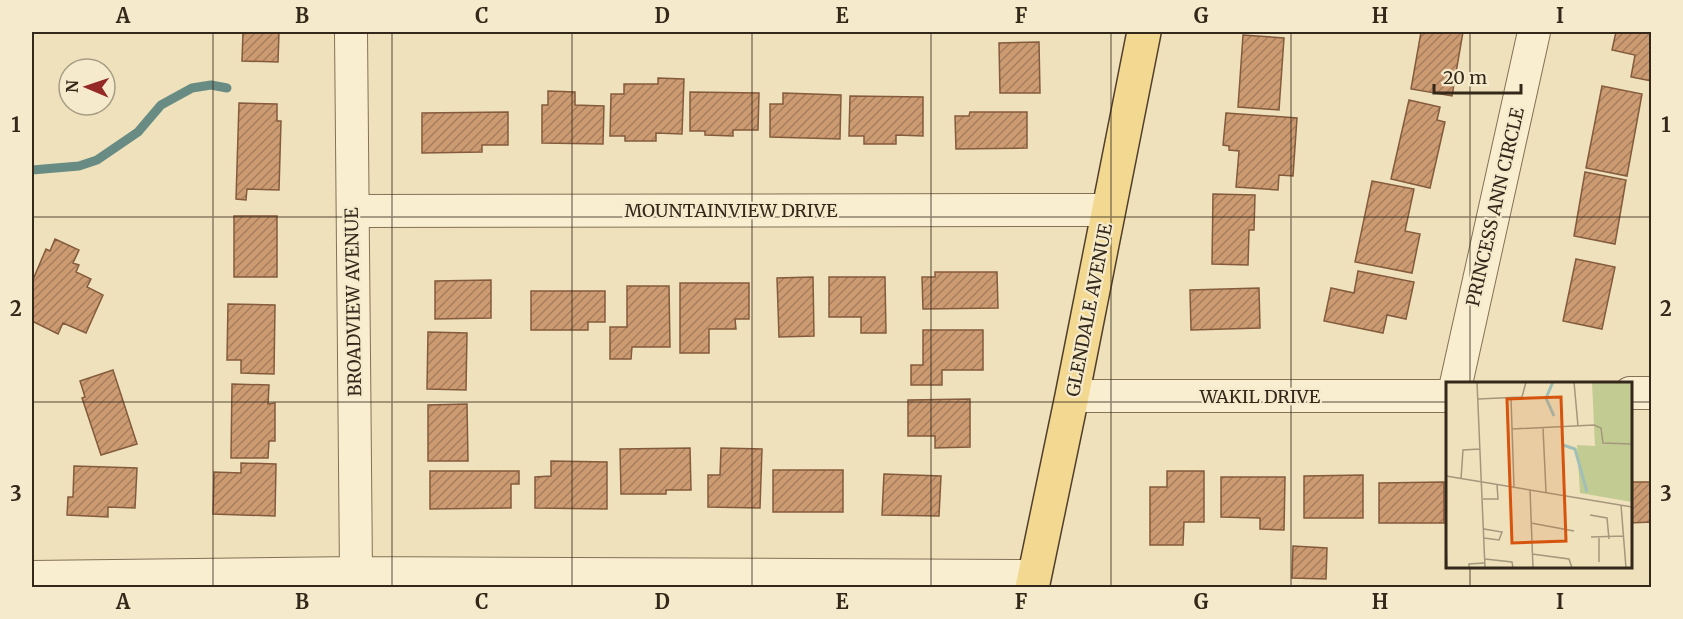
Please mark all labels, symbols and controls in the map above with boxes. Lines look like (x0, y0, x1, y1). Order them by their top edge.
text: A (115, 3, 131, 28)
text: B (295, 3, 309, 28)
text: C (475, 3, 489, 28)
text: D (654, 3, 670, 28)
text: E (835, 3, 849, 28)
text: F (1015, 3, 1028, 28)
text: G (1194, 3, 1209, 28)
text: H (1372, 3, 1388, 28)
text: I (1556, 3, 1564, 28)
north arrow (57, 57, 117, 117)
scale bar (1434, 57, 1521, 95)
text: 20 m (1443, 66, 1487, 89)
text: N (62, 79, 82, 93)
street label: PRINCESS ANN CIRCLE (1461, 105, 1529, 309)
text: 1 (11, 112, 21, 137)
text: 1 (1661, 112, 1671, 137)
street label: MOUNTAINVIEW DRIVE (625, 199, 838, 222)
street label: BROADVIEW AVENUE (340, 207, 366, 397)
street label: GLENDALE AVENUE (1061, 221, 1117, 398)
text: 2 (10, 296, 22, 321)
text: 2 (1660, 296, 1672, 321)
inset map (1446, 382, 1632, 568)
street label: WAKIL DRIVE (1199, 385, 1321, 408)
text: 3 (10, 481, 22, 506)
text: 3 (1660, 481, 1672, 506)
text: A (115, 589, 131, 614)
text: B (295, 589, 309, 614)
text: C (475, 589, 489, 614)
text: D (654, 589, 670, 614)
text: E (835, 589, 849, 614)
text: F (1015, 589, 1028, 614)
text: G (1194, 589, 1209, 614)
text: H (1372, 589, 1388, 614)
text: I (1556, 589, 1564, 614)

